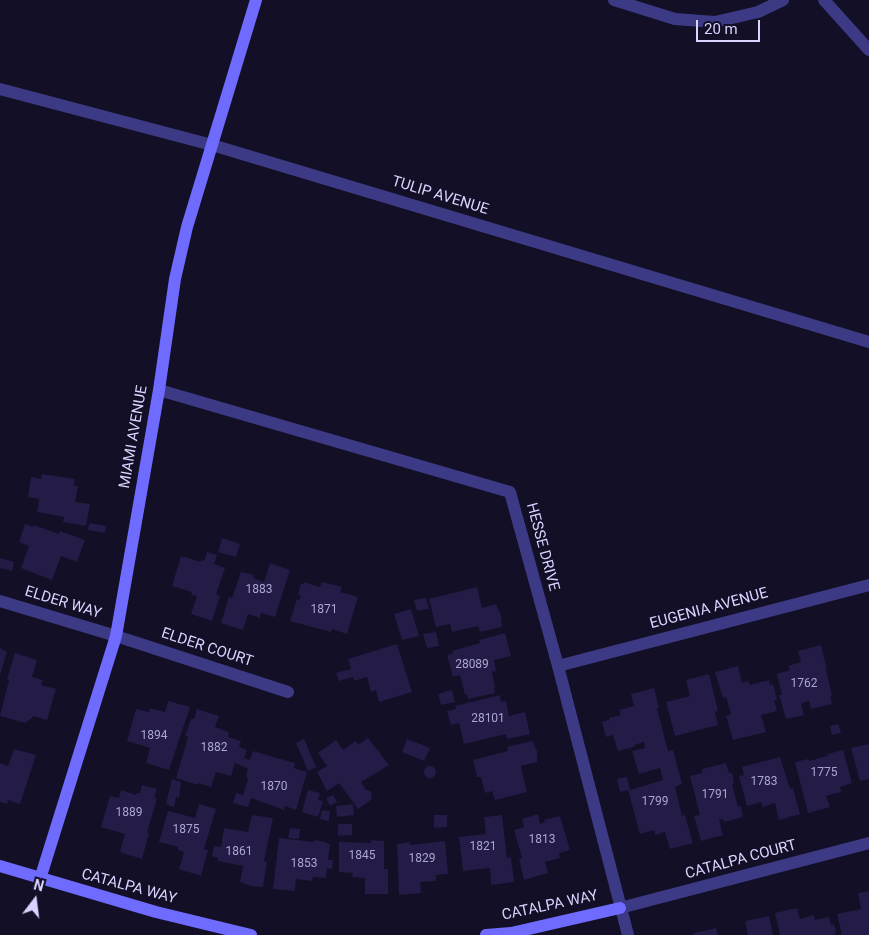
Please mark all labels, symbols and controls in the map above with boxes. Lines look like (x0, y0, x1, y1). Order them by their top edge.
scale bar (699, 10, 763, 42)
text: 20 m (704, 20, 738, 38)
street label: TULIP AVENUE (389, 173, 491, 219)
street label: MIAMI AVENUE (116, 384, 152, 490)
street label: HESSE DRIVE (522, 501, 562, 593)
street label: ELDER WAY (23, 583, 103, 623)
house number: 1883 (246, 583, 272, 597)
street label: EUGENIA AVENUE (648, 585, 770, 633)
house number: 1871 (311, 603, 337, 617)
street label: ELDER COURT (159, 625, 255, 671)
house number: 28089 (455, 658, 489, 672)
house number: 1762 (791, 677, 817, 691)
house number: 28101 (471, 712, 505, 726)
house number: 1894 (141, 729, 167, 743)
house number: 1882 (201, 741, 227, 755)
house number: 1775 (811, 766, 837, 780)
house number: 1783 (751, 775, 777, 789)
house number: 1870 (261, 780, 287, 794)
house number: 1791 (702, 788, 728, 802)
house number: 1799 (642, 795, 668, 809)
house number: 1889 (116, 806, 142, 820)
house number: 1875 (173, 823, 199, 837)
house number: 1813 (529, 833, 555, 847)
street label: CATALPA COURT (684, 837, 798, 883)
house number: 1821 (470, 840, 496, 854)
house number: 1861 (226, 845, 252, 859)
house number: 1845 (349, 849, 375, 863)
house number: 1829 (409, 852, 435, 866)
house number: 1853 (291, 857, 317, 871)
street label: CATALPA WAY (79, 866, 179, 908)
north arrow (10, 875, 60, 925)
text: N (32, 877, 46, 895)
street label: CATALPA WAY (500, 887, 600, 925)

